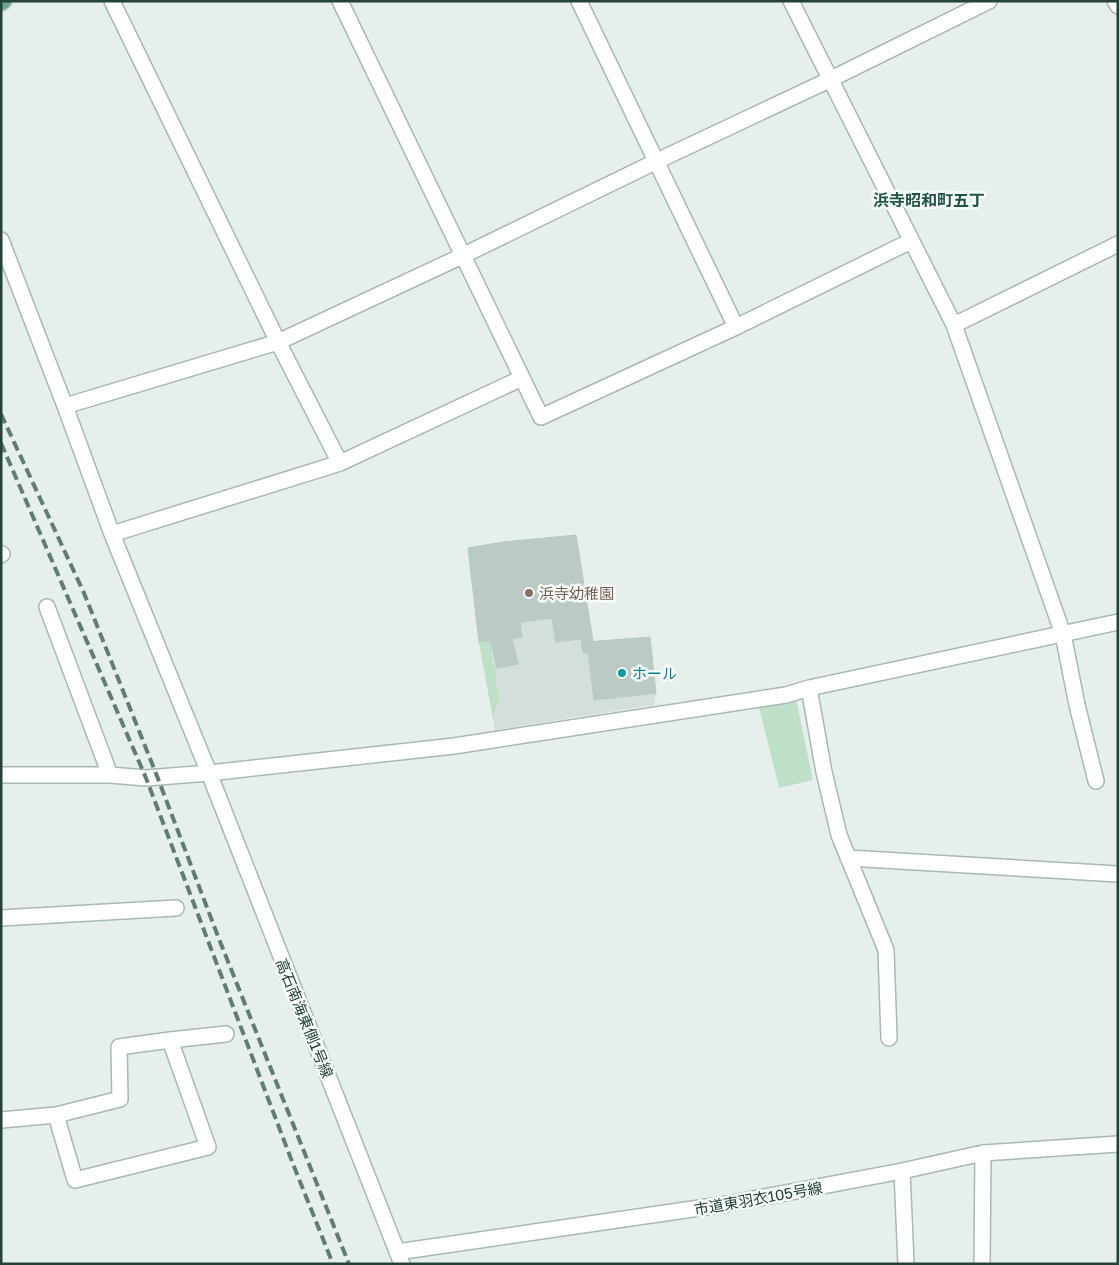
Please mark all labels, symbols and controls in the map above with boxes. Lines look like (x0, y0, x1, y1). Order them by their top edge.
district label: 浜寺昭和町五丁 (873, 190, 985, 210)
place label: 浜寺幼稚園 (539, 584, 614, 602)
marker: 浜寺幼稚園 (523, 587, 535, 599)
place label: ホール (632, 664, 677, 682)
marker: ホール (616, 667, 628, 679)
street label: 高石南海東側1号線 (273, 956, 337, 1080)
street label: 市道東羽衣105号線 (692, 1178, 824, 1218)

